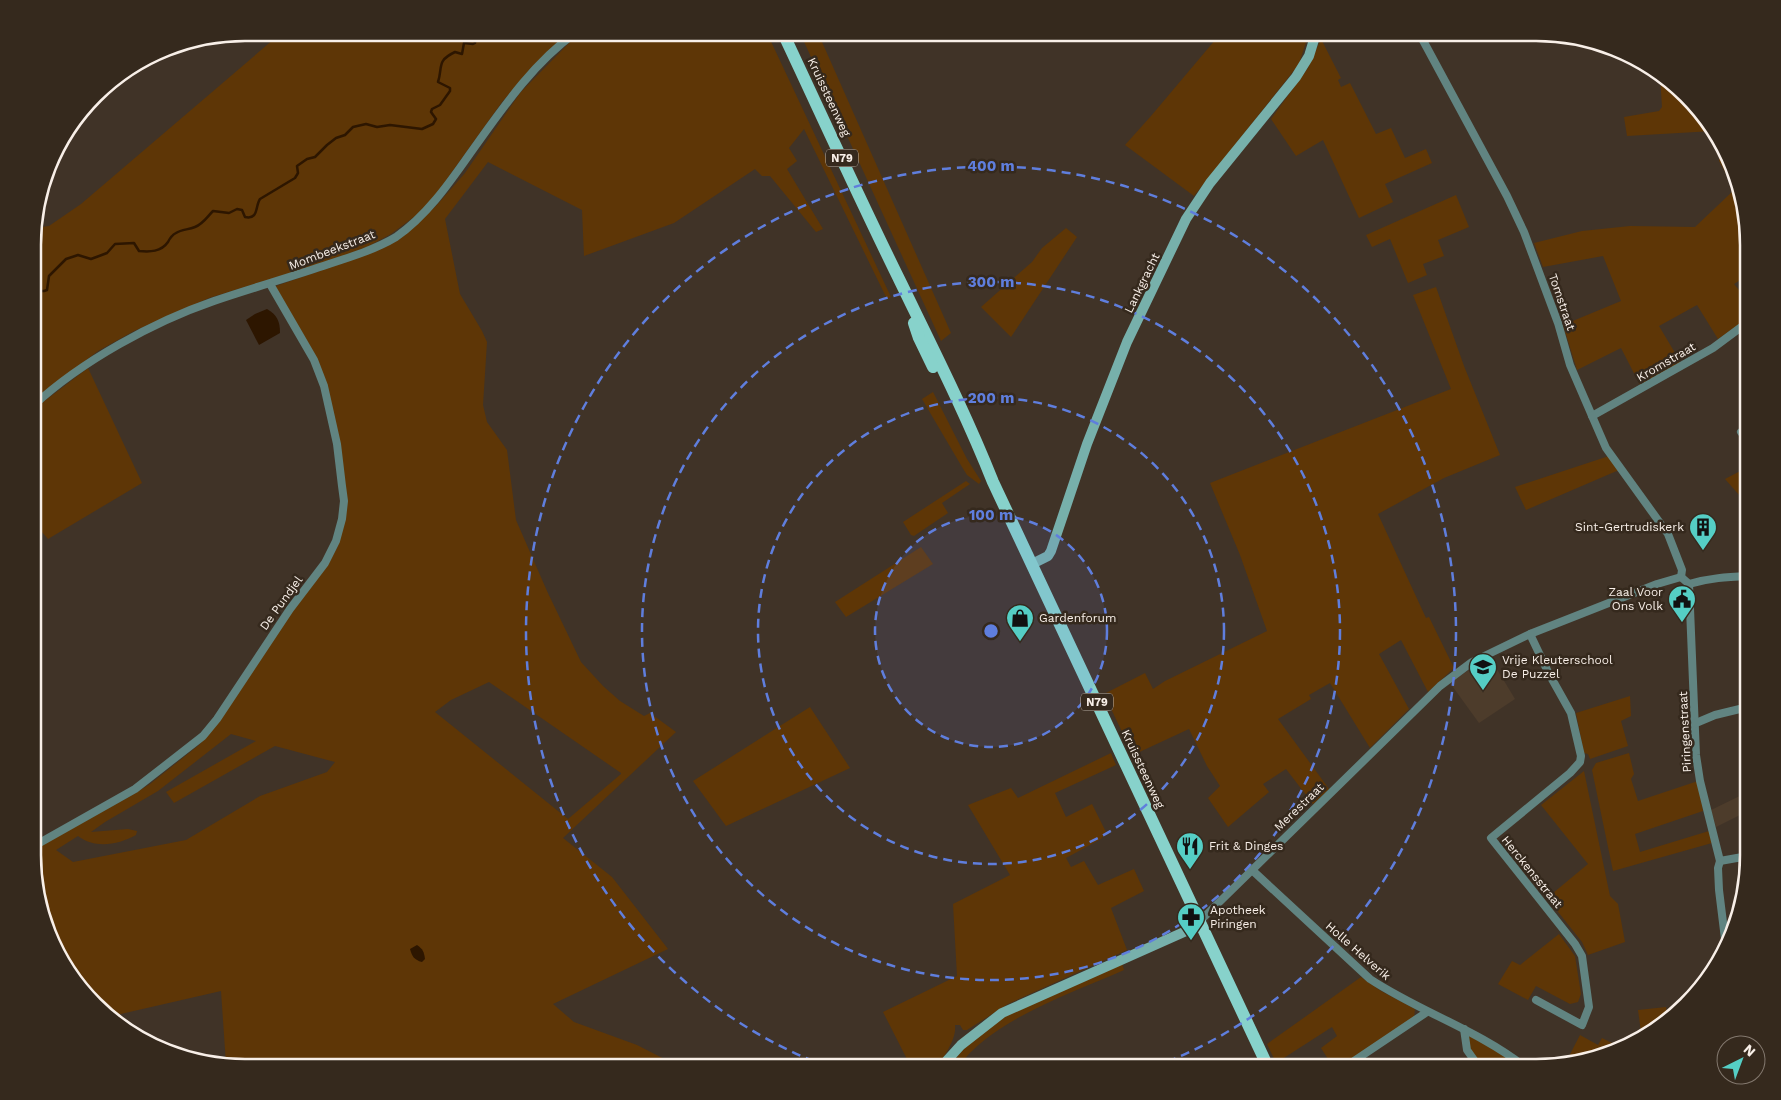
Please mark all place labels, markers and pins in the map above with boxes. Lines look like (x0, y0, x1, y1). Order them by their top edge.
building icon: Sint-Gertrudiskerk (1688, 512, 1718, 551)
place label: Sint-Gertrudiskerk (1575, 520, 1684, 534)
public building icon: Zaal Voor Ons Volk (1667, 584, 1697, 623)
place label: Zaal Voor Ons Volk (1608, 585, 1663, 613)
shop icon: Gardenforum (1005, 603, 1035, 642)
place label: Gardenforum (1039, 611, 1116, 625)
centre of rings (982, 622, 1000, 640)
school or university icon: Vrije Kleuterschool De Puzzel (1468, 652, 1498, 691)
place label: Vrije Kleuterschool De Puzzel (1502, 653, 1613, 681)
restaurant icon: Frit & Dinges (1175, 831, 1205, 870)
place label: Frit & Dinges (1209, 839, 1283, 853)
pharmacy icon: Apotheek Piringen (1176, 902, 1206, 941)
place label: Apotheek Piringen (1210, 903, 1266, 931)

